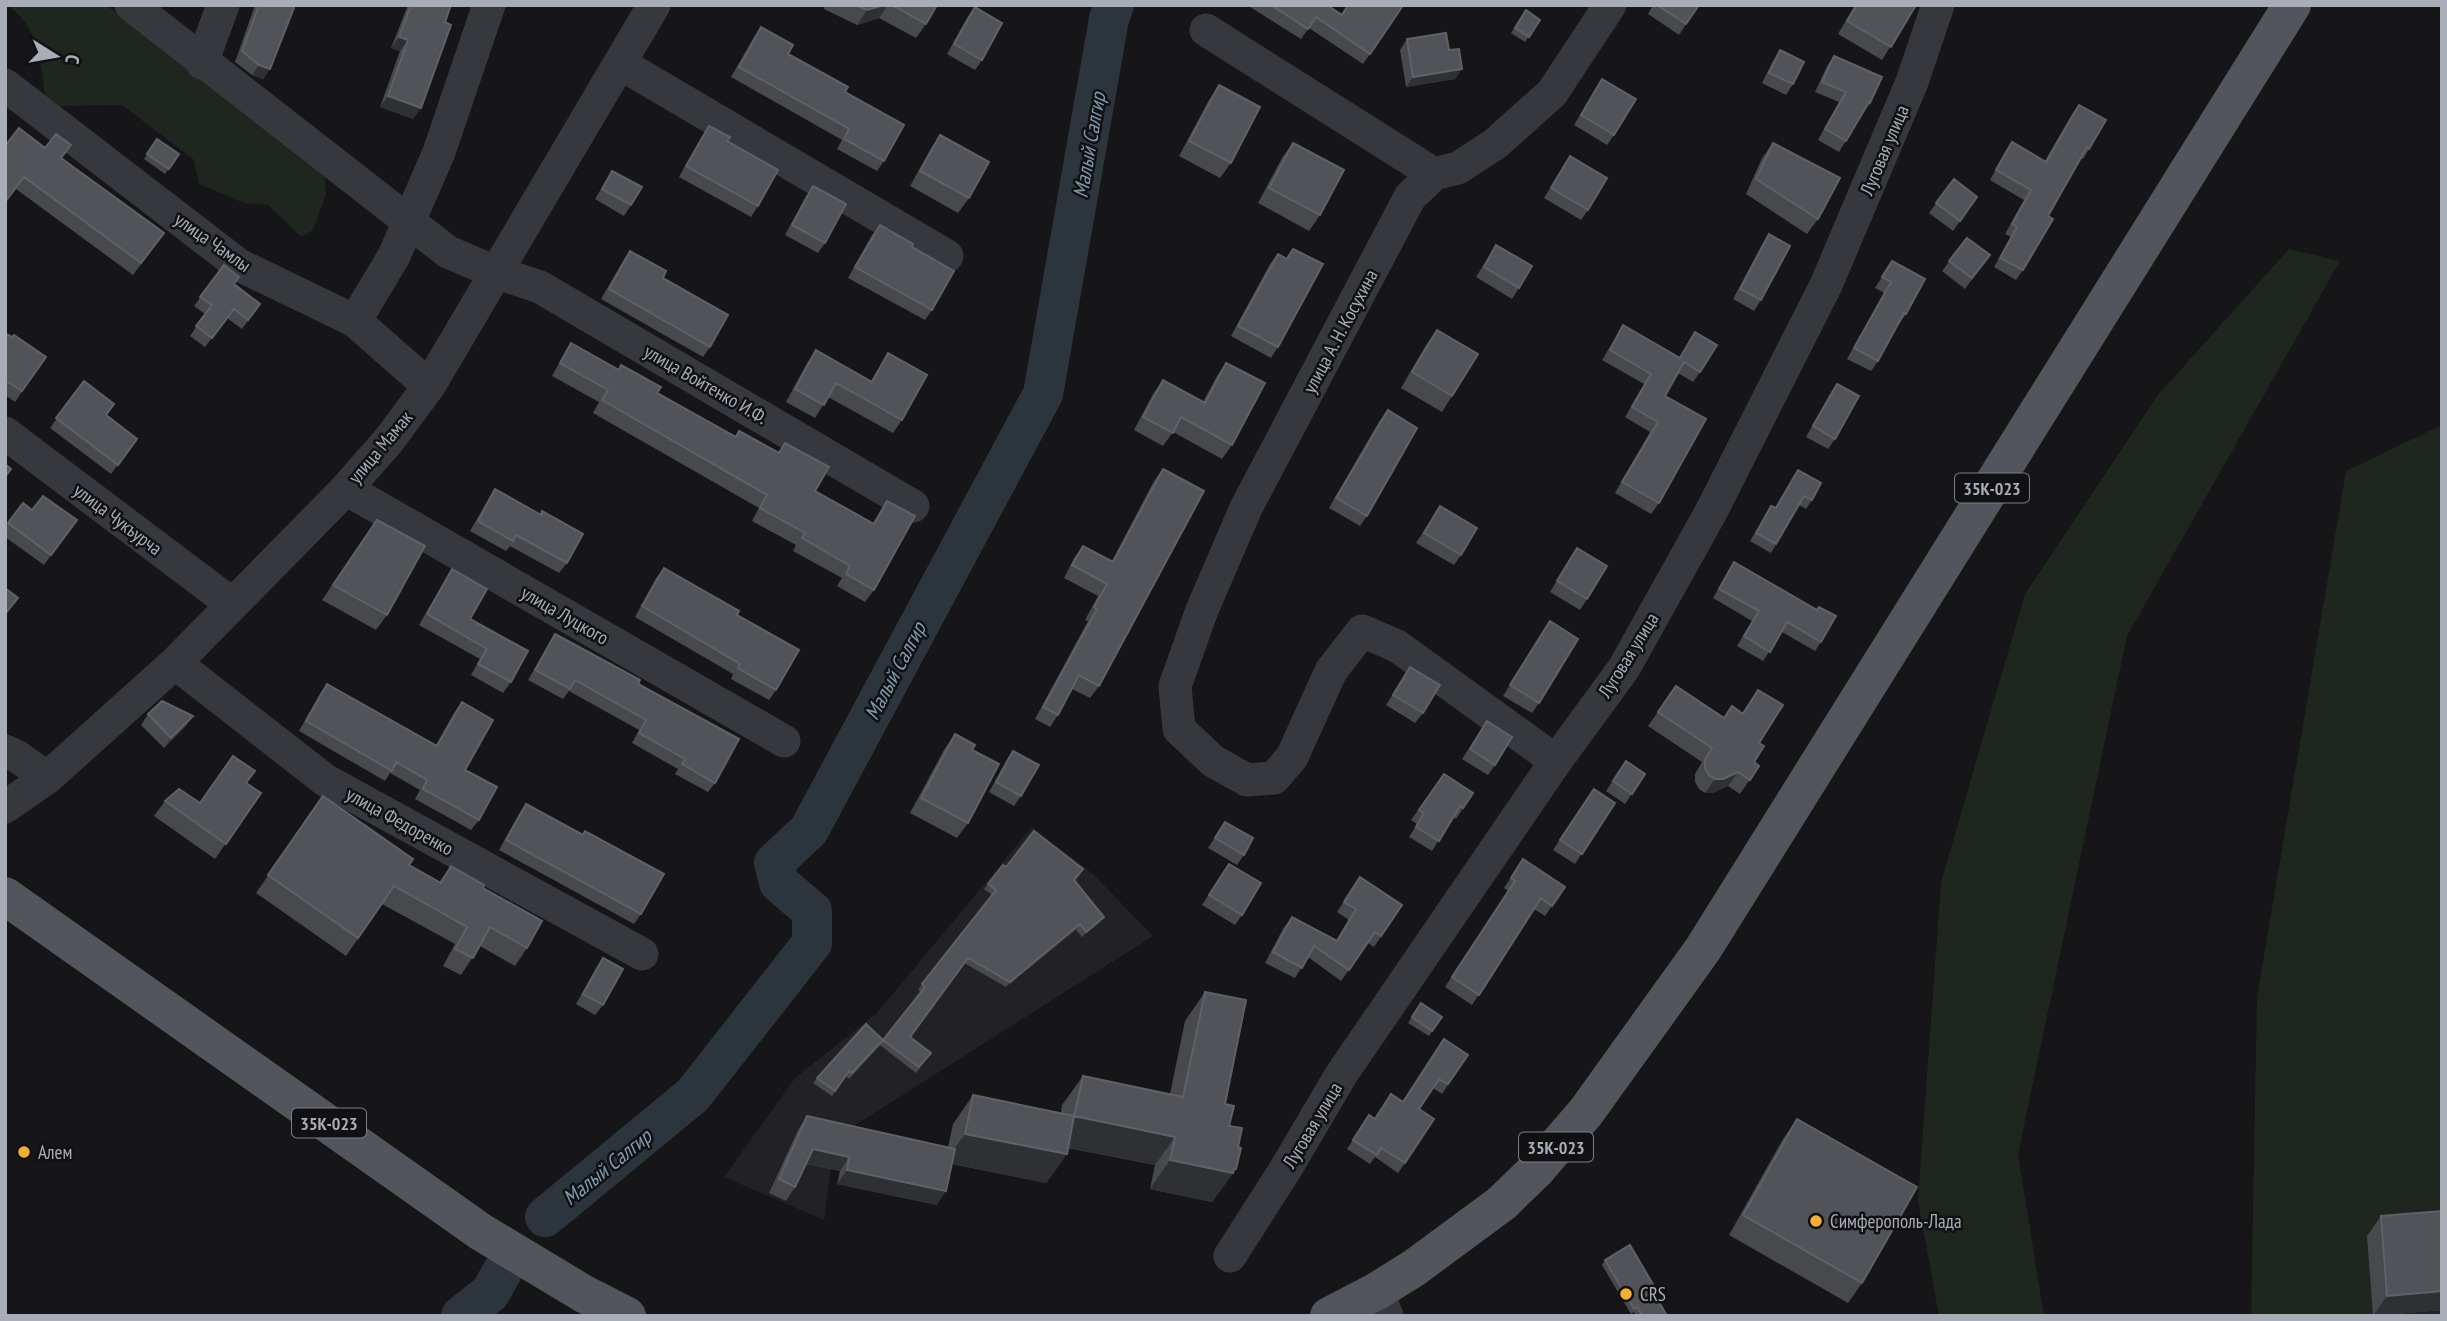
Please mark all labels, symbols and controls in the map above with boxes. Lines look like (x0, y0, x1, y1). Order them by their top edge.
north arrow (21, 21, 91, 91)
text: С (60, 53, 85, 66)
water label: Малый Салгир (1066, 88, 1112, 200)
street label: Луговая улица (1854, 101, 1914, 200)
street label: улица Чамлы (170, 207, 256, 277)
street label: улица А. Н. Косухина (1297, 265, 1383, 397)
street label: улица Войтенко И.Ф. (640, 339, 772, 429)
street label: улица Мамак (343, 405, 418, 488)
road number: 35К-023 (1955, 474, 2029, 502)
street label: улица Чукъурча (69, 478, 167, 560)
street label: улица Луцкого (517, 580, 613, 650)
street label: Луговая улица (1592, 608, 1664, 703)
water label: Малый Салгир (858, 616, 933, 724)
street label: улица Федоренко (342, 782, 458, 860)
street label: Луговая улица (1277, 1078, 1347, 1173)
road number: 35К-023 (292, 1108, 366, 1138)
water label: Малый Салгир (557, 1122, 658, 1211)
road number: 35К-023 (1519, 1132, 1593, 1162)
place label: Алем (38, 1140, 72, 1164)
marker: Алем (16, 1144, 32, 1160)
place label: Симферополь-Лада (1830, 1209, 1962, 1233)
marker: Симферополь-Лада (1808, 1213, 1824, 1229)
place label: CRS (1640, 1282, 1666, 1306)
marker: CRS (1618, 1286, 1634, 1302)

